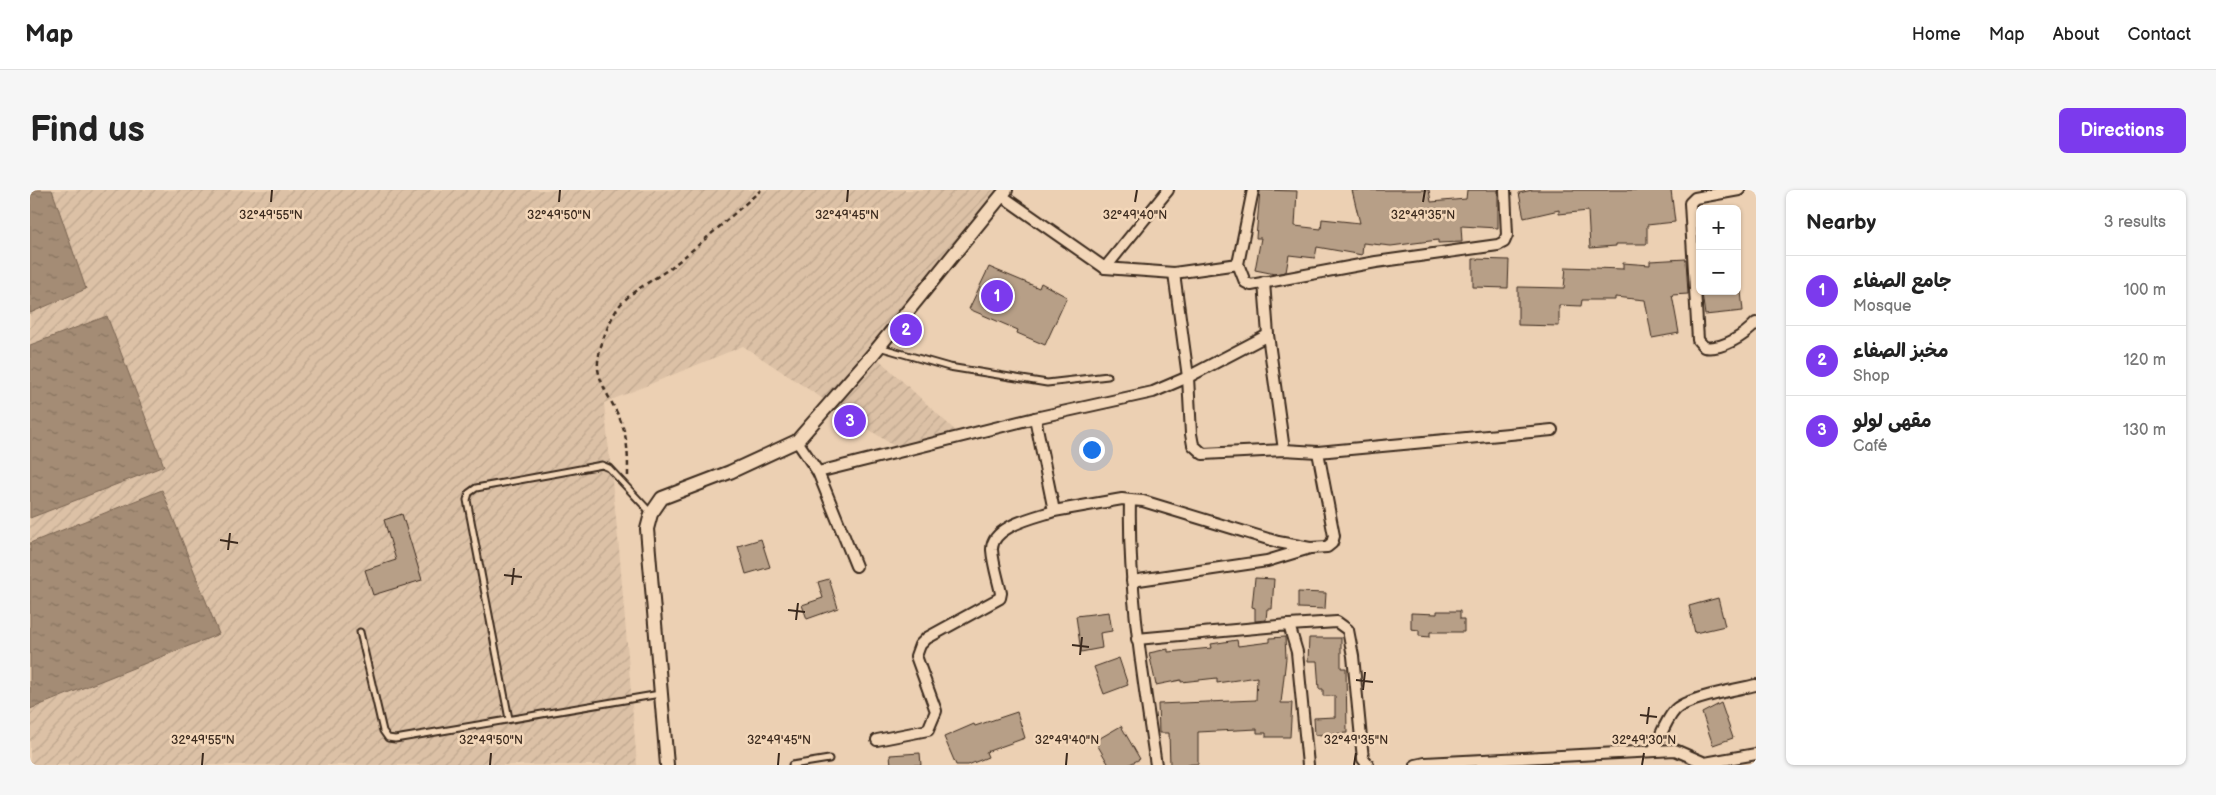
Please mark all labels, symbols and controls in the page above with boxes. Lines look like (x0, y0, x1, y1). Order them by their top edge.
text: Map (25, 20, 73, 49)
text: Home (1912, 24, 1961, 45)
text: Map (1989, 24, 2025, 45)
text: About (2053, 24, 2100, 45)
text: Contact (2128, 24, 2191, 45)
button: Directions (2059, 108, 2186, 153)
text: Find us (30, 109, 145, 152)
map controls (1696, 205, 1741, 295)
button: + (1696, 205, 1741, 250)
text: 32°49'55"N (239, 208, 303, 223)
text: 32°49'50"N (527, 208, 591, 223)
text: 32°49'45"N (815, 208, 879, 223)
text: 32°49'40"N (1103, 208, 1167, 223)
text: 32°49'35"N (1391, 208, 1455, 223)
text: Nearby (1806, 210, 1876, 235)
text: 3 results (2104, 213, 2166, 232)
button: − (1696, 250, 1741, 295)
text: جامع الصفاء (1853, 270, 1951, 293)
pin: 1 (981, 277, 1013, 315)
text: 1 (1819, 281, 1825, 300)
text: 100 m (2123, 281, 2166, 300)
text: Mosque (1853, 297, 1912, 316)
pin: 2 (890, 311, 922, 349)
text: مخبز الصفاء (1853, 340, 1948, 363)
text: 2 (1817, 351, 1827, 370)
text: 120 m (2123, 351, 2166, 370)
text: Shop (1853, 367, 1890, 386)
pin: 3 (834, 402, 866, 440)
text: مقهى لولو (1853, 410, 1932, 433)
text: 3 (1817, 421, 1827, 440)
text: 130 m (2123, 421, 2166, 440)
your location (1079, 437, 1105, 463)
text: Café (1853, 437, 1887, 456)
text: 32°49'55"N (171, 733, 235, 748)
text: 32°49'50"N (459, 733, 523, 748)
text: 32°49'45"N (747, 733, 811, 748)
text: 32°49'40"N (1035, 733, 1099, 748)
text: 32°49'35"N (1324, 733, 1388, 748)
text: 32°49'30"N (1612, 733, 1676, 748)

